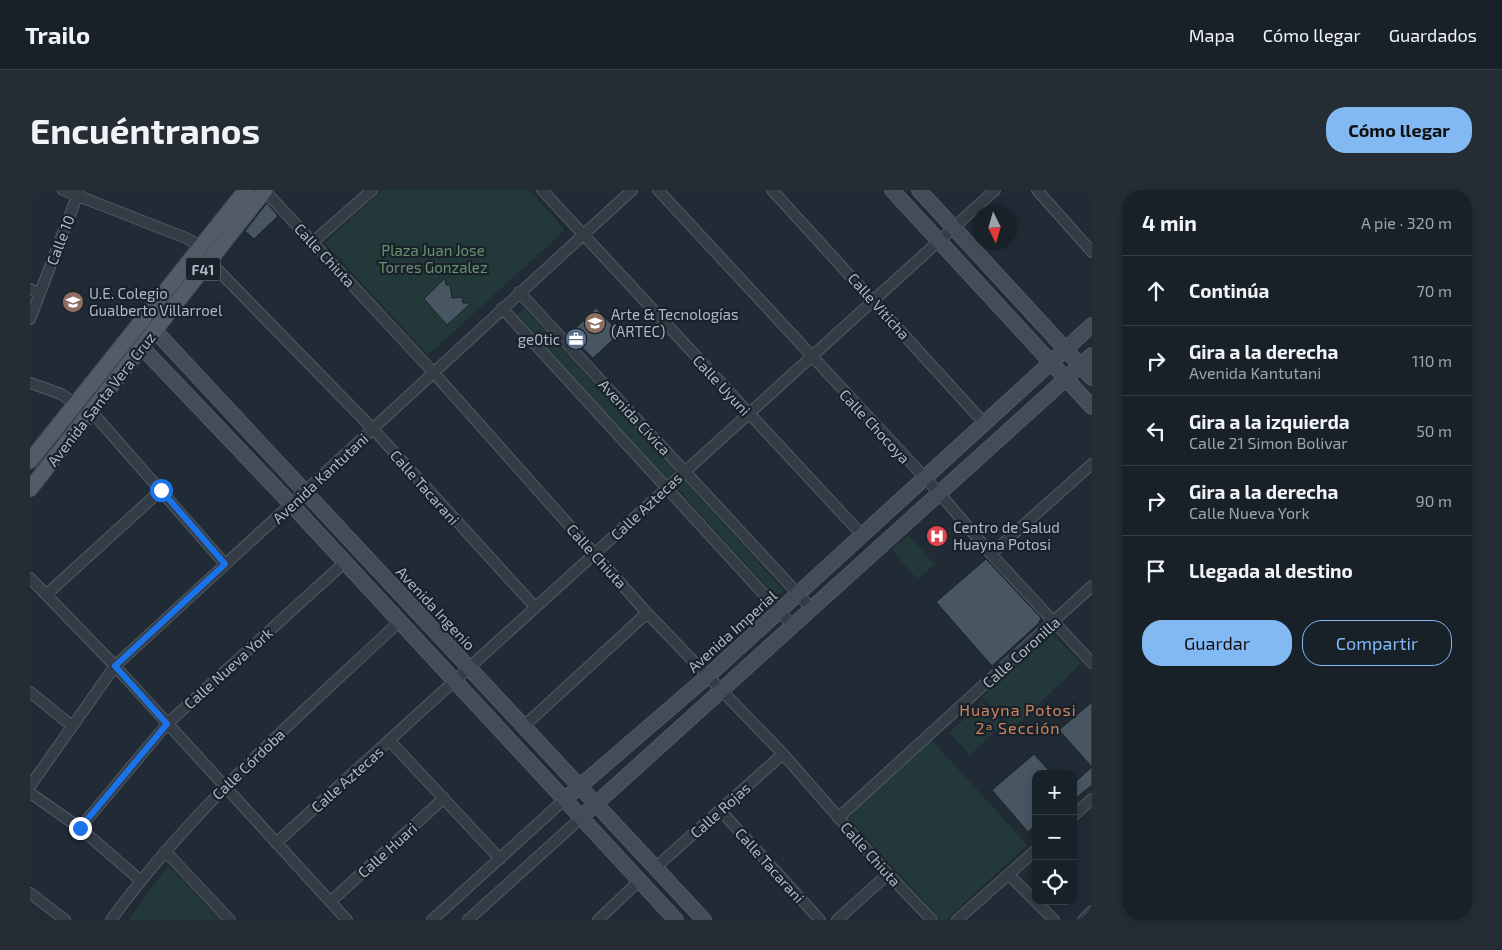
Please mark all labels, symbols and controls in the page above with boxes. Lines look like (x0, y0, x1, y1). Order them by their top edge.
text: Trailo (25, 20, 90, 49)
text: Mapa (1189, 24, 1235, 46)
text: Cómo llegar (1263, 24, 1361, 46)
text: Guardados (1389, 24, 1477, 46)
button: Cómo llegar (1326, 107, 1472, 153)
text: Encuéntranos (30, 109, 260, 151)
north arrow (972, 205, 1017, 250)
text: 4 min (1142, 210, 1197, 235)
street label: Calle 10 (42, 212, 78, 268)
text: A pie · 320 m (1361, 213, 1452, 232)
street label: Calle Chiuta (291, 219, 359, 291)
park label: Plaza Juan Jose Torres Gonzalez (378, 241, 488, 276)
road number: F41 (186, 258, 220, 280)
street label: Calle Viticha (844, 269, 914, 343)
icon: ahead (1142, 277, 1170, 305)
text: Continúa (1189, 279, 1269, 302)
text: 70 m (1417, 281, 1452, 300)
place label: U.E. Colegio Gualberto Villarroel (89, 284, 223, 319)
school or university icon: U.E. Colegio Gualberto Villarroel (61, 290, 85, 314)
place label: Arte & Tecnologías (ARTEC) (611, 305, 739, 340)
school or university icon: Arte & Tecnologías (ARTEC) (583, 311, 607, 335)
office icon: ge0tic (564, 327, 588, 351)
street label: Avenida Santa Vera Cruz (43, 329, 159, 469)
place label: ge0tic (518, 330, 560, 348)
text: Gira a la derecha (1189, 340, 1338, 363)
icon: right (1142, 347, 1170, 375)
street label: Calle Uyuni (689, 351, 755, 419)
text: 110 m (1412, 351, 1452, 370)
text: Avenida Kantutani (1189, 363, 1321, 382)
street label: Avenida Cívica (595, 375, 675, 459)
street label: Calle Chocoya (836, 385, 914, 467)
text: Gira a la izquierda (1189, 410, 1350, 433)
icon: left (1142, 417, 1170, 445)
text: 50 m (1416, 421, 1452, 440)
street label: Avenida Kantutani (269, 429, 371, 527)
text: Calle 21 Simon Bolivar (1189, 433, 1348, 452)
street label: Calle Tacarani (387, 446, 463, 528)
street label: Calle Aztecas (607, 468, 685, 544)
route start (150, 479, 173, 502)
text: Gira a la derecha (1189, 480, 1338, 503)
icon: right (1142, 487, 1170, 515)
text: 90 m (1416, 491, 1452, 510)
text: Calle Nueva York (1189, 503, 1310, 522)
place label: Centro de Salud Huayna Potosi (953, 518, 1060, 553)
street label: Calle Chiuta (563, 520, 631, 592)
hospital icon: Centro de Salud Huayna Potosi (925, 524, 949, 548)
icon: arrive (1142, 557, 1170, 585)
text: Llegada al destino (1189, 559, 1353, 582)
street label: Avenida Ingenio (393, 563, 479, 653)
street label: Avenida Imperial (684, 586, 781, 676)
street label: Calle Coronilla (979, 612, 1063, 692)
button: Guardar (1142, 620, 1292, 666)
button: Compartir (1302, 620, 1452, 666)
street label: Calle Nueva York (180, 623, 276, 712)
district label: Huayna Potosi 2ª Sección (959, 700, 1077, 737)
street label: Calle Córdoba (208, 725, 288, 803)
street label: Calle Aztecas (307, 742, 387, 816)
map controls (1032, 770, 1077, 905)
button: + (1032, 770, 1077, 815)
street label: Calle Rojas (686, 778, 754, 842)
button: − (1032, 815, 1077, 860)
route end (69, 817, 92, 840)
street label: Calle Chiuta (837, 818, 905, 890)
street label: Calle Huari (354, 819, 420, 881)
street label: Calle Tacarani (732, 824, 808, 906)
button: locate (1032, 860, 1077, 905)

